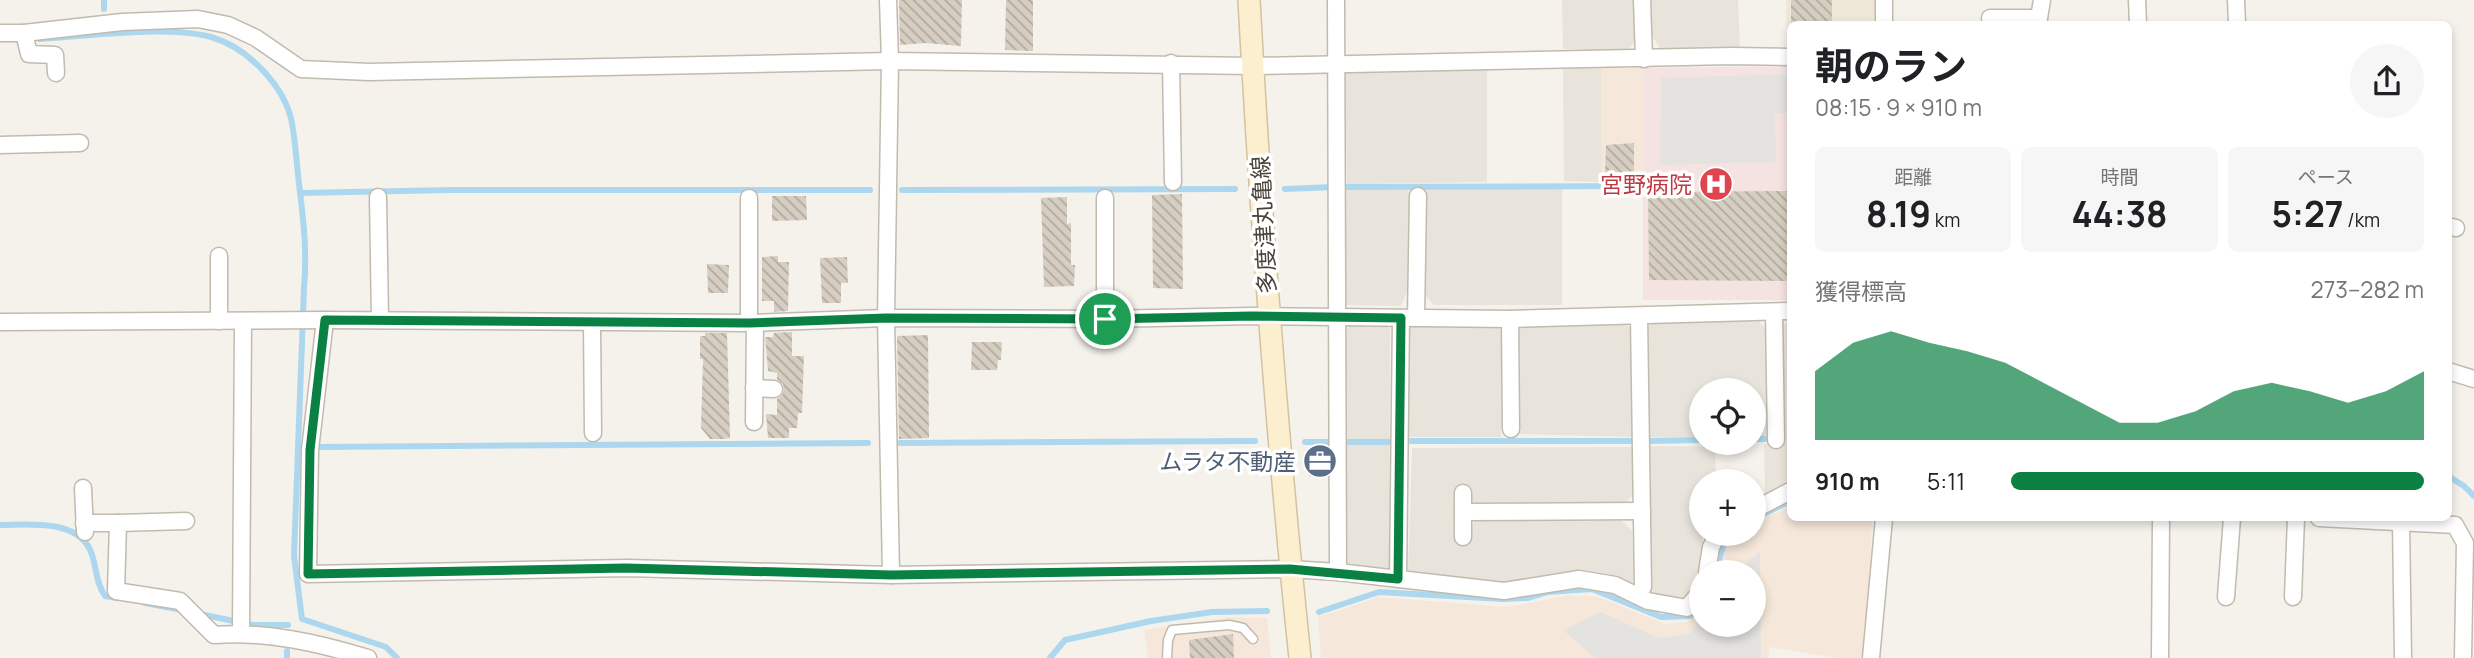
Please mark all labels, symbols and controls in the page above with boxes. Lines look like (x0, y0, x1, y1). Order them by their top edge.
text: 朝のラン (1815, 39, 1967, 91)
button: share (2350, 44, 2424, 118)
text: 08:15 · 9 × 910 m (1815, 91, 1982, 123)
street label: 多度津丸亀線 (1243, 155, 1283, 295)
text: 距離 (1894, 164, 1932, 190)
text: 時間 (2100, 164, 2139, 190)
text: ペース (2298, 164, 2354, 190)
hospital icon: 宮野病院 (1697, 165, 1735, 203)
place label: 宮野病院 (1600, 168, 1692, 200)
text: 8.19 (1866, 190, 1931, 238)
text: 44:38 (2072, 190, 2167, 238)
text: 5:27 (2271, 190, 2343, 238)
text: km (1931, 207, 1960, 233)
text: /km (2343, 207, 2380, 233)
text: 273–282 m (2311, 273, 2424, 305)
text: 獲得標高 (1815, 275, 1907, 307)
pin (1075, 289, 1135, 349)
icon: arrive (1086, 300, 1124, 338)
map controls (1689, 378, 1766, 637)
button: locate (1689, 378, 1766, 455)
office icon: ムラタ不動産 (1301, 442, 1339, 480)
place label: ムラタ不動産 (1159, 445, 1296, 477)
text: 910 m (1815, 465, 1880, 497)
text: 5:11 (1927, 465, 1965, 497)
button: + (1689, 469, 1766, 546)
button: − (1689, 560, 1766, 637)

